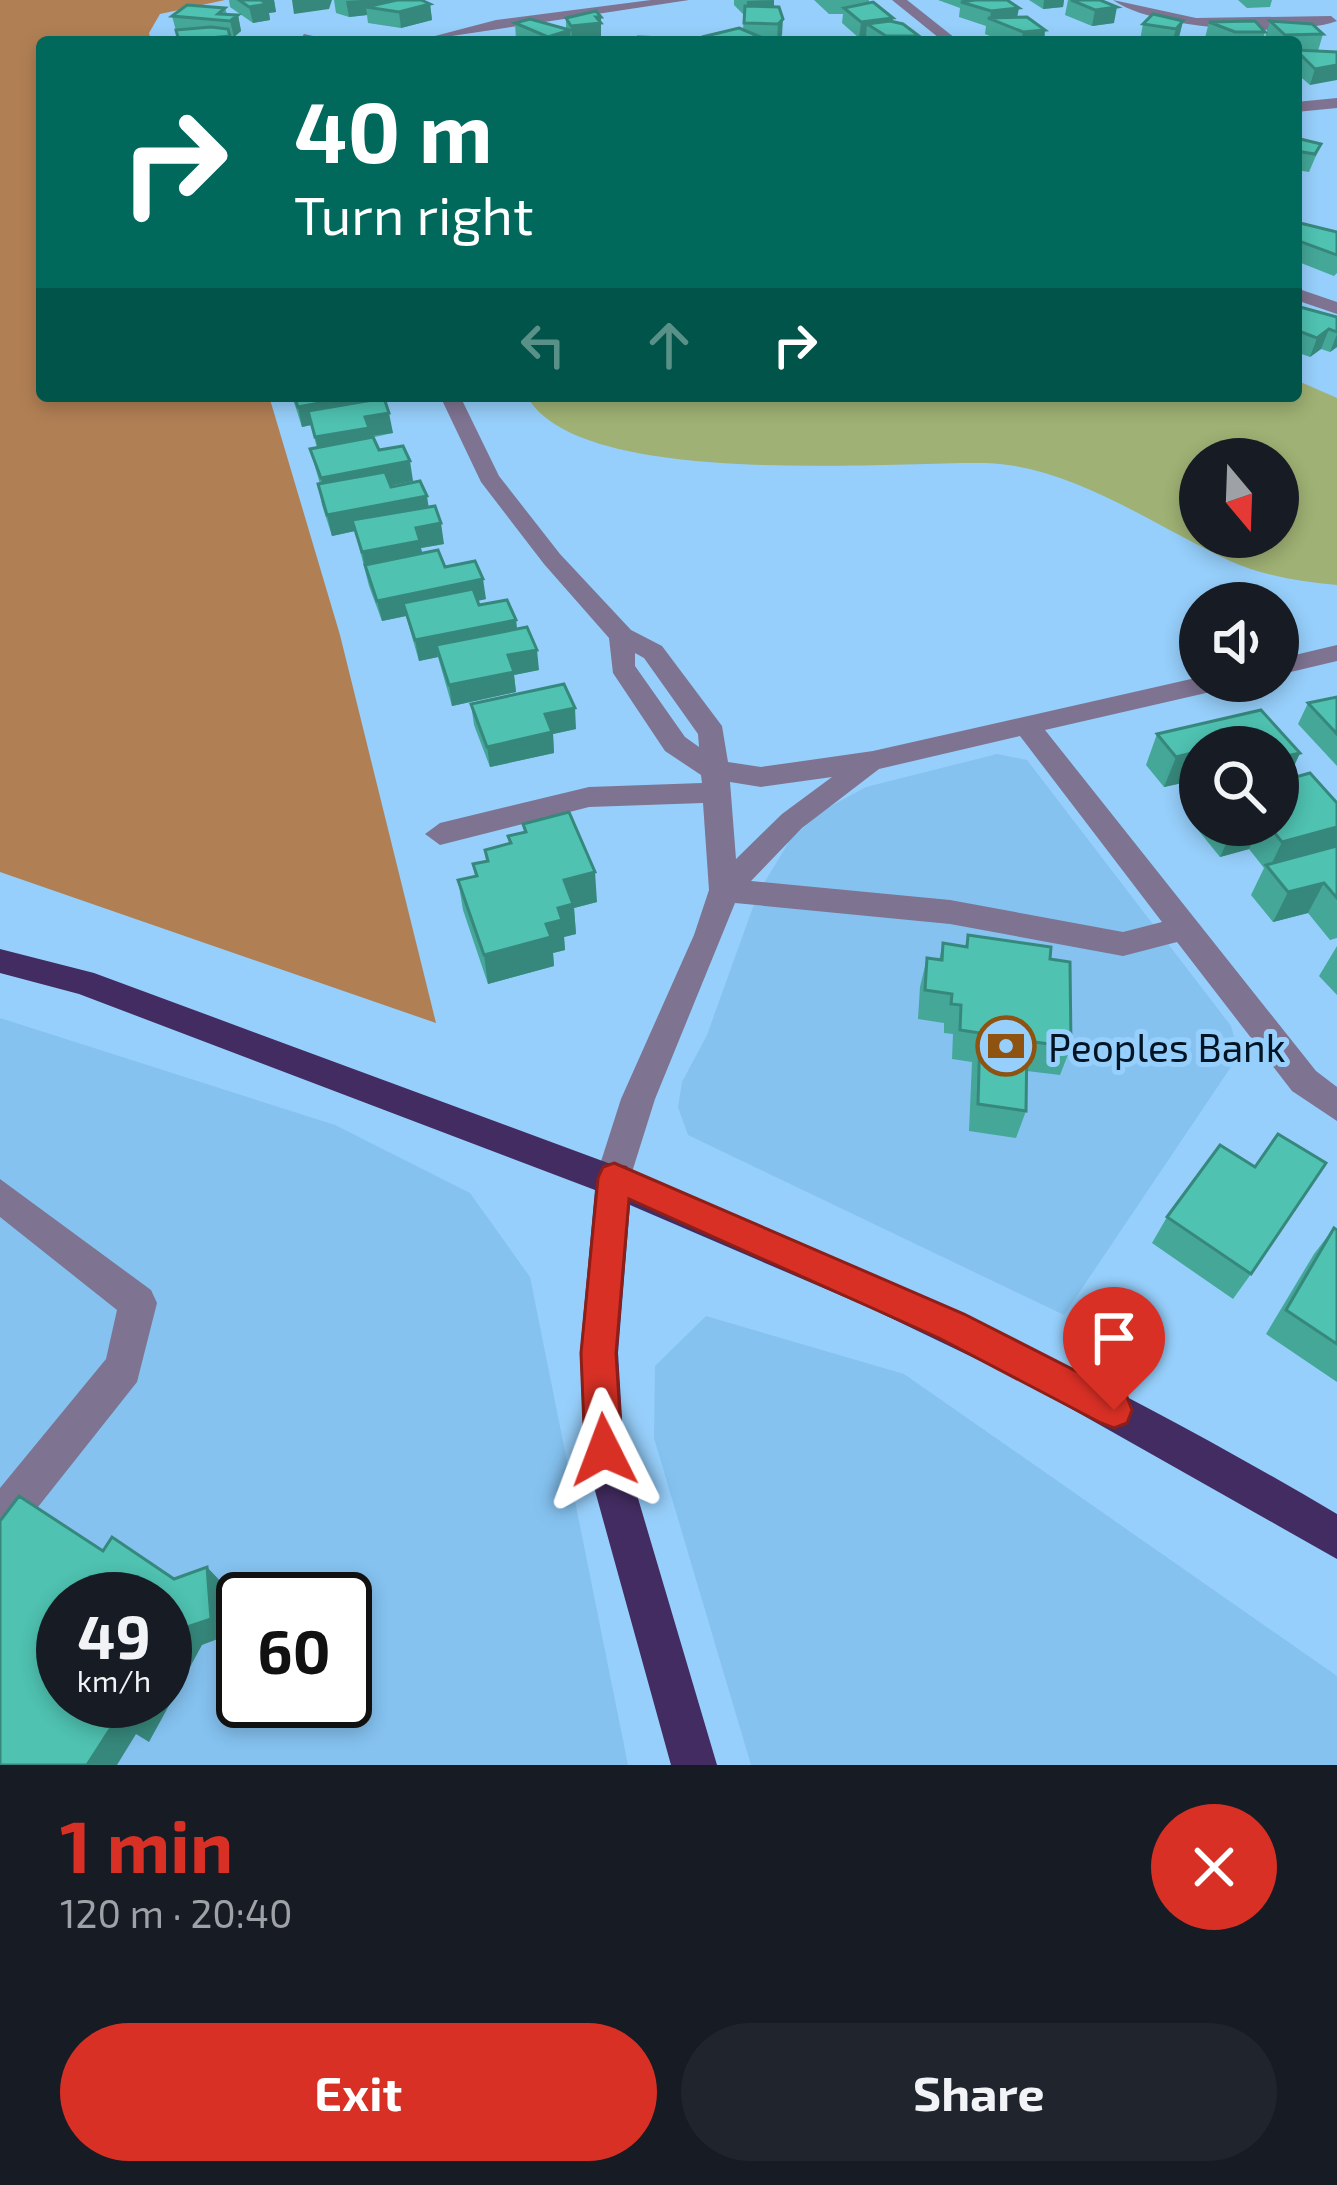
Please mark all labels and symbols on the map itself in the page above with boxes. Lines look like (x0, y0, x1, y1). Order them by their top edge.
north arrow (1179, 438, 1299, 558)
bank icon: Peoples Bank (975, 1015, 1037, 1077)
place label: Peoples Bank (1048, 1023, 1286, 1070)
pin (1063, 1287, 1165, 1410)
position arrow (541, 1387, 667, 1513)
speed limit sign: 60 (216, 1572, 372, 1728)

